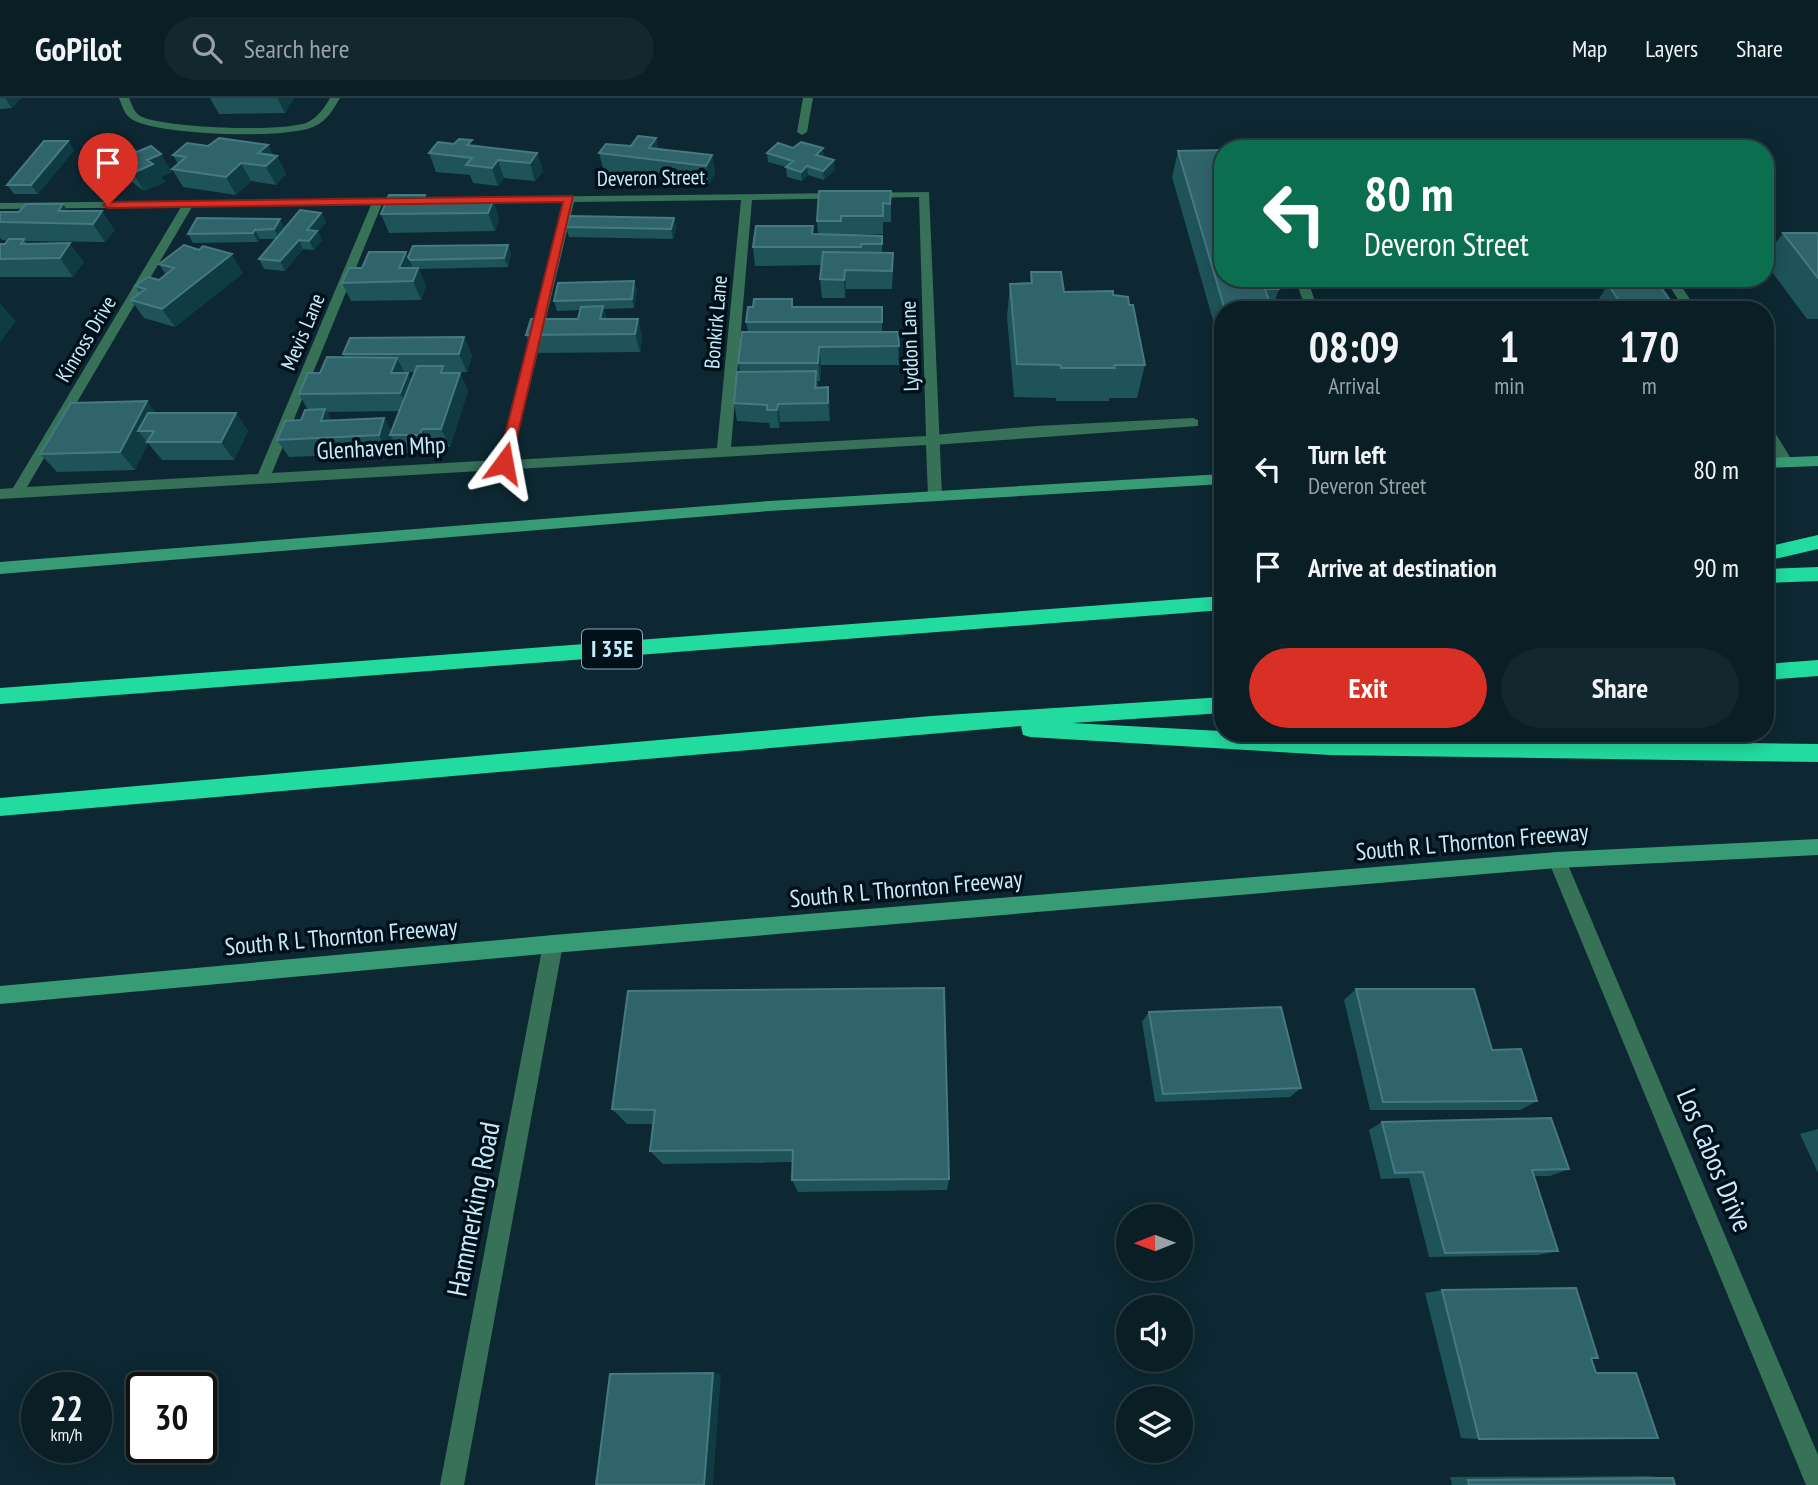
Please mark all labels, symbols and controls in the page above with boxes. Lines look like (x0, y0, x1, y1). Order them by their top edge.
search box (164, 17, 654, 80)
text: GoPilot (35, 27, 122, 70)
icon: search (188, 29, 226, 67)
text: Search here (244, 32, 349, 65)
text: Map (1572, 33, 1607, 64)
text: Layers (1645, 33, 1698, 64)
text: Share (1736, 33, 1783, 64)
pin (78, 133, 138, 205)
icon: arrive (89, 144, 127, 182)
text: 80 m (1364, 161, 1453, 225)
street label: Deveron Street (597, 163, 706, 192)
icon: left (1249, 168, 1340, 259)
text: Deveron Street (1364, 223, 1529, 265)
street label: Bonkirk Lane (698, 274, 733, 370)
street label: Mevis Lane (274, 289, 331, 374)
street label: Kinross Drive (49, 291, 122, 387)
street label: Lyddon Lane (894, 300, 925, 392)
text: 08:09 (1309, 319, 1400, 374)
text: 1 (1499, 319, 1519, 374)
text: 170 (1619, 319, 1679, 374)
text: Arrival (1328, 371, 1380, 400)
text: min (1494, 371, 1524, 400)
text: m (1642, 371, 1657, 400)
position arrow (467, 426, 541, 500)
street label: Glenhaven Mhp (316, 429, 446, 466)
text: Turn left (1308, 438, 1386, 471)
icon: left (1249, 450, 1287, 488)
text: 80 m (1693, 453, 1739, 486)
text: Deveron Street (1308, 471, 1426, 500)
icon: arrive (1249, 548, 1287, 586)
text: Arrive at destination (1308, 551, 1497, 584)
text: 90 m (1693, 551, 1739, 584)
road number: I 35E (582, 629, 642, 668)
button: Exit (1249, 648, 1487, 728)
button: Share (1501, 648, 1739, 728)
street label: South R L Thornton Freeway (1354, 816, 1590, 867)
street label: South R L Thornton Freeway (788, 863, 1024, 914)
street label: South R L Thornton Freeway (223, 911, 459, 962)
street label: Los Cabos Drive (1669, 1083, 1762, 1237)
street label: Hammerking Road (437, 1119, 508, 1299)
north arrow (1116, 1204, 1194, 1281)
map controls (1116, 1204, 1193, 1463)
button: sound (1116, 1295, 1193, 1372)
speed limit sign: 30 (126, 1372, 217, 1463)
text: 22 (50, 1385, 83, 1431)
button: layers (1116, 1386, 1193, 1463)
text: km/h (51, 1423, 82, 1446)

